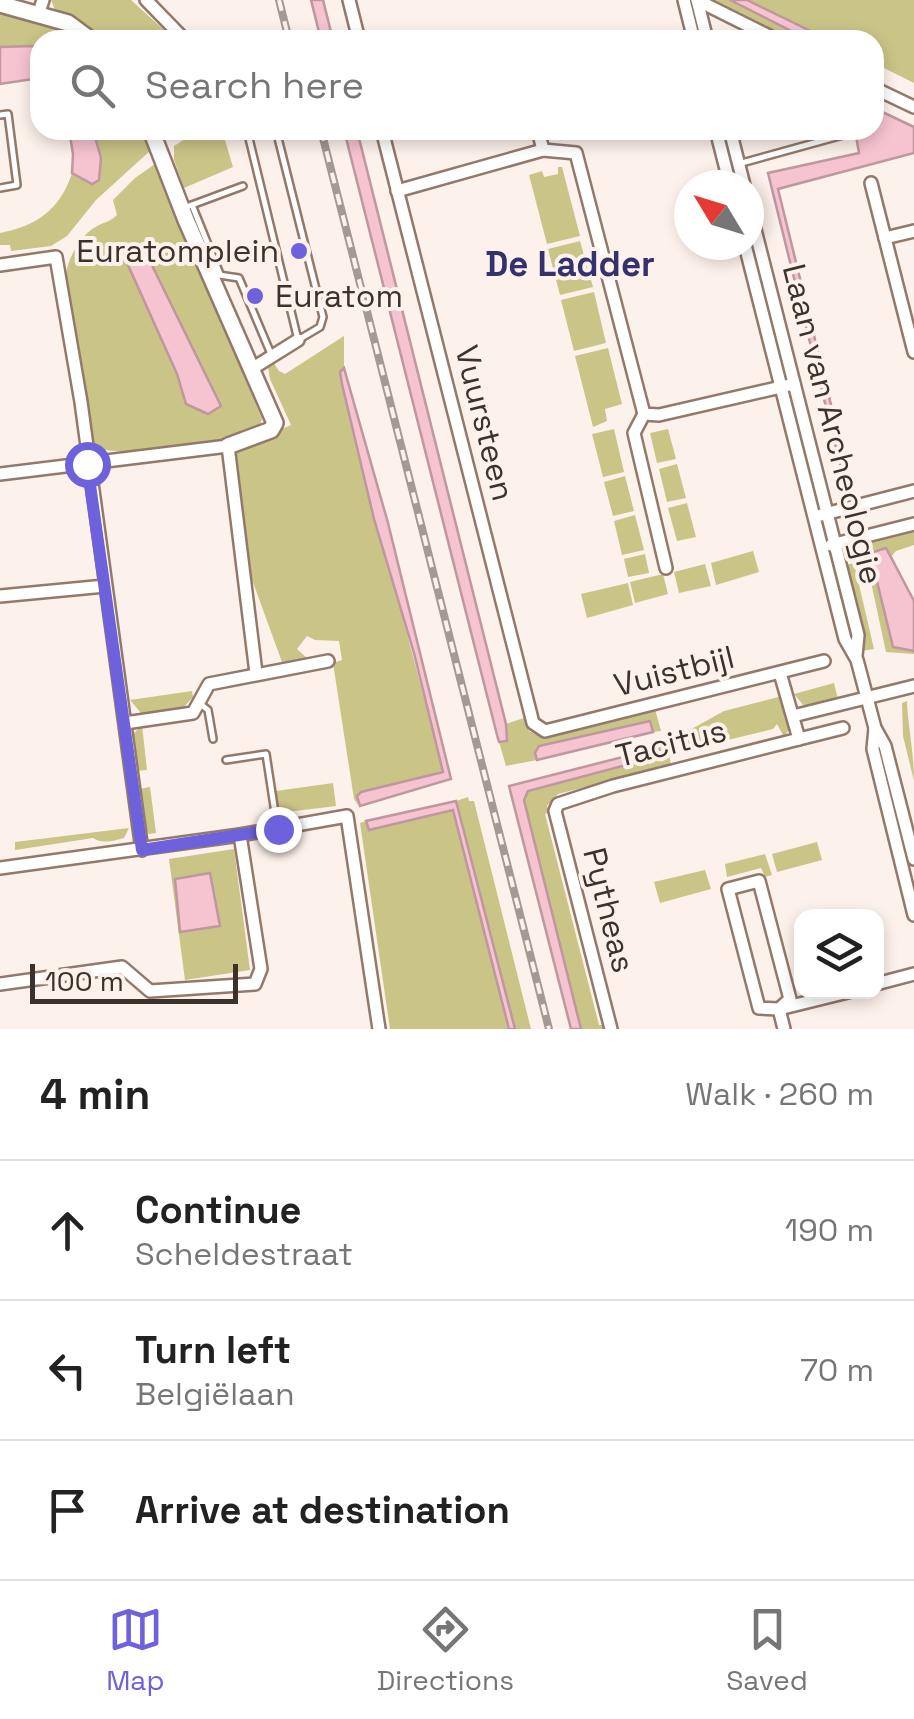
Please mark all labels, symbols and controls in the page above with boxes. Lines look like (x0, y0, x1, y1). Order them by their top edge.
search box (30, 30, 884, 140)
icon: search (65, 58, 120, 113)
text: Search here (145, 61, 364, 109)
north arrow (674, 170, 764, 260)
place label: Euratomplein (76, 231, 279, 271)
marker: Euratomplein (288, 240, 310, 262)
district label: De Ladder (485, 242, 655, 286)
street label: Laan van Archeologie (774, 260, 892, 588)
place label: Euratom (275, 276, 403, 316)
marker: Euratom (244, 285, 266, 307)
street label: Vuursteen (446, 341, 524, 505)
route start (65, 442, 111, 488)
street label: Vuistbijl (610, 637, 738, 705)
street label: Tacitus (612, 710, 730, 776)
route end (256, 807, 302, 853)
street label: Pytheas (574, 843, 644, 977)
map controls (794, 909, 884, 999)
button: layers (794, 909, 884, 999)
scale bar (30, 959, 238, 1004)
text: 100 m (45, 963, 124, 999)
text: 4 min (40, 1068, 150, 1121)
text: Walk · 260 m (685, 1074, 874, 1114)
text: Continue (135, 1186, 301, 1234)
icon: ahead (40, 1203, 95, 1258)
text: 190 m (785, 1210, 874, 1250)
text: Scheldestraat (135, 1234, 353, 1274)
text: Turn left (135, 1326, 291, 1374)
icon: left (40, 1343, 95, 1398)
text: 70 m (800, 1350, 874, 1390)
text: Belgiëlaan (135, 1374, 295, 1414)
icon: arrive (40, 1483, 95, 1538)
text: Arrive at destination (135, 1486, 510, 1534)
tab: Map (106, 1602, 164, 1698)
tab: Directions (377, 1602, 514, 1698)
tab: Saved (726, 1602, 808, 1698)

